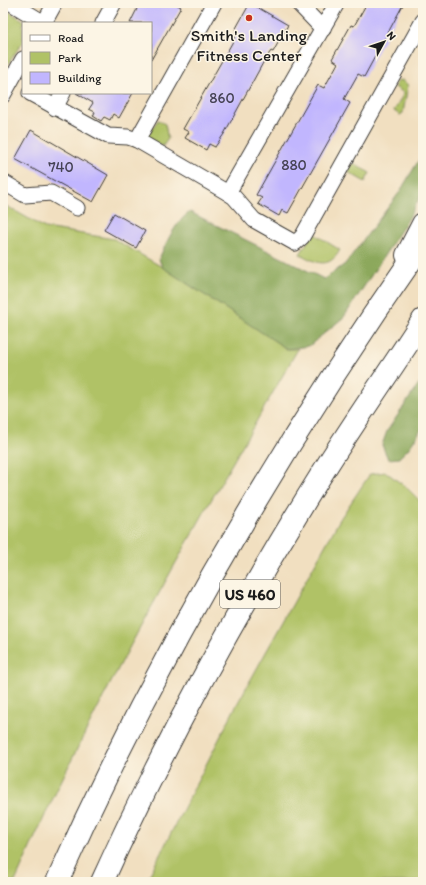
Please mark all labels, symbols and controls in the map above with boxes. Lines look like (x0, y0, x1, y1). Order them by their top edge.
marker: Smith's Landing Fitness Center (244, 13, 254, 23)
legend (22, 22, 152, 94)
north arrow (364, 22, 404, 62)
place label: Smith's Landing Fitness Center (191, 25, 308, 65)
text: N (384, 29, 399, 43)
text: Road (58, 31, 84, 45)
text: Park (58, 51, 82, 65)
text: Building (58, 71, 102, 85)
house number: 860 (209, 89, 235, 107)
house number: 880 (281, 156, 307, 174)
house number: 740 (48, 158, 74, 176)
road number: US 460 (220, 580, 280, 608)

